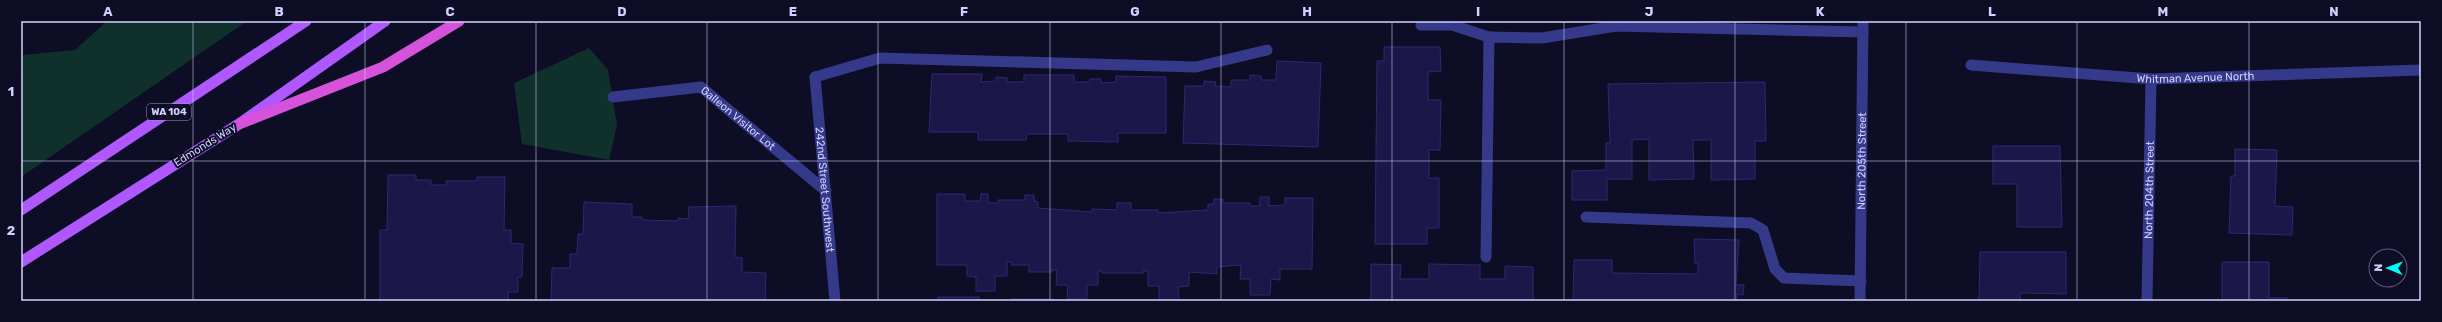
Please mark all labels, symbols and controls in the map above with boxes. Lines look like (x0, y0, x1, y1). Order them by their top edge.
text: A (103, 4, 113, 19)
text: B (274, 4, 284, 19)
text: C (445, 4, 455, 19)
text: D (617, 4, 627, 19)
text: E (789, 4, 797, 19)
text: F (960, 4, 968, 19)
text: G (1130, 4, 1140, 19)
text: H (1302, 4, 1312, 19)
text: I (1476, 4, 1480, 19)
text: J (1645, 4, 1653, 19)
text: K (1816, 4, 1825, 19)
text: L (1988, 4, 1996, 19)
text: M (2158, 4, 2168, 19)
text: N (2329, 4, 2339, 19)
street label: Whitman Avenue North (2136, 69, 2255, 86)
street label: Galleon Visitor Lot (698, 83, 779, 153)
text: 1 (8, 84, 14, 99)
road number: WA 104 (147, 104, 191, 120)
street label: North 205th Street (1854, 112, 1869, 210)
street label: Edmonds Way (171, 121, 239, 169)
street label: 242nd Street Southwest (813, 126, 837, 253)
street label: North 204th Street (2142, 140, 2156, 239)
text: 2 (7, 223, 15, 238)
north arrow (2368, 248, 2408, 288)
text: N (2372, 264, 2385, 272)

